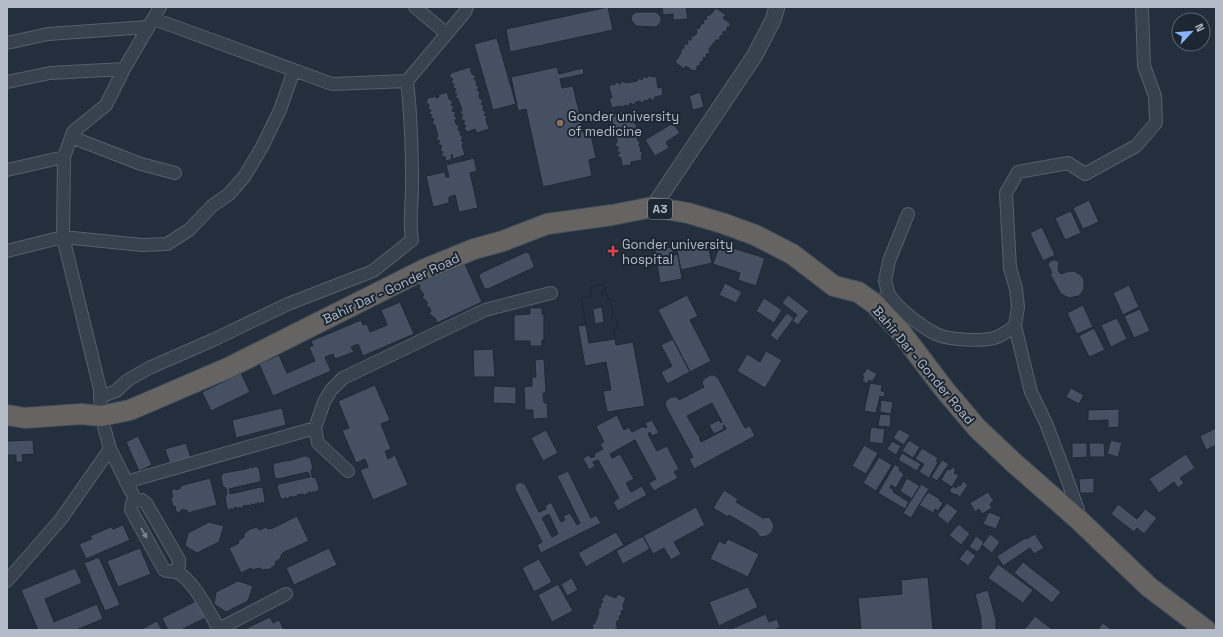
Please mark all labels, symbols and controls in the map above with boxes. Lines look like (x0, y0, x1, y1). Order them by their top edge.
north arrow (1171, 12, 1211, 52)
text: N (1192, 21, 1208, 34)
place label: Gonder university of medicine (568, 108, 679, 140)
marker: Gonder university of medicine (555, 118, 565, 128)
road number: A3 (648, 199, 672, 219)
place label: Gonder university hospital (622, 236, 733, 268)
marker: Gonder university hospital (607, 245, 619, 257)
street label: Bahir Dar - Gonder Road (320, 249, 462, 328)
street label: Bahir Dar - Gonder Road (869, 303, 978, 428)
one-way arrow (140, 528, 147, 539)

